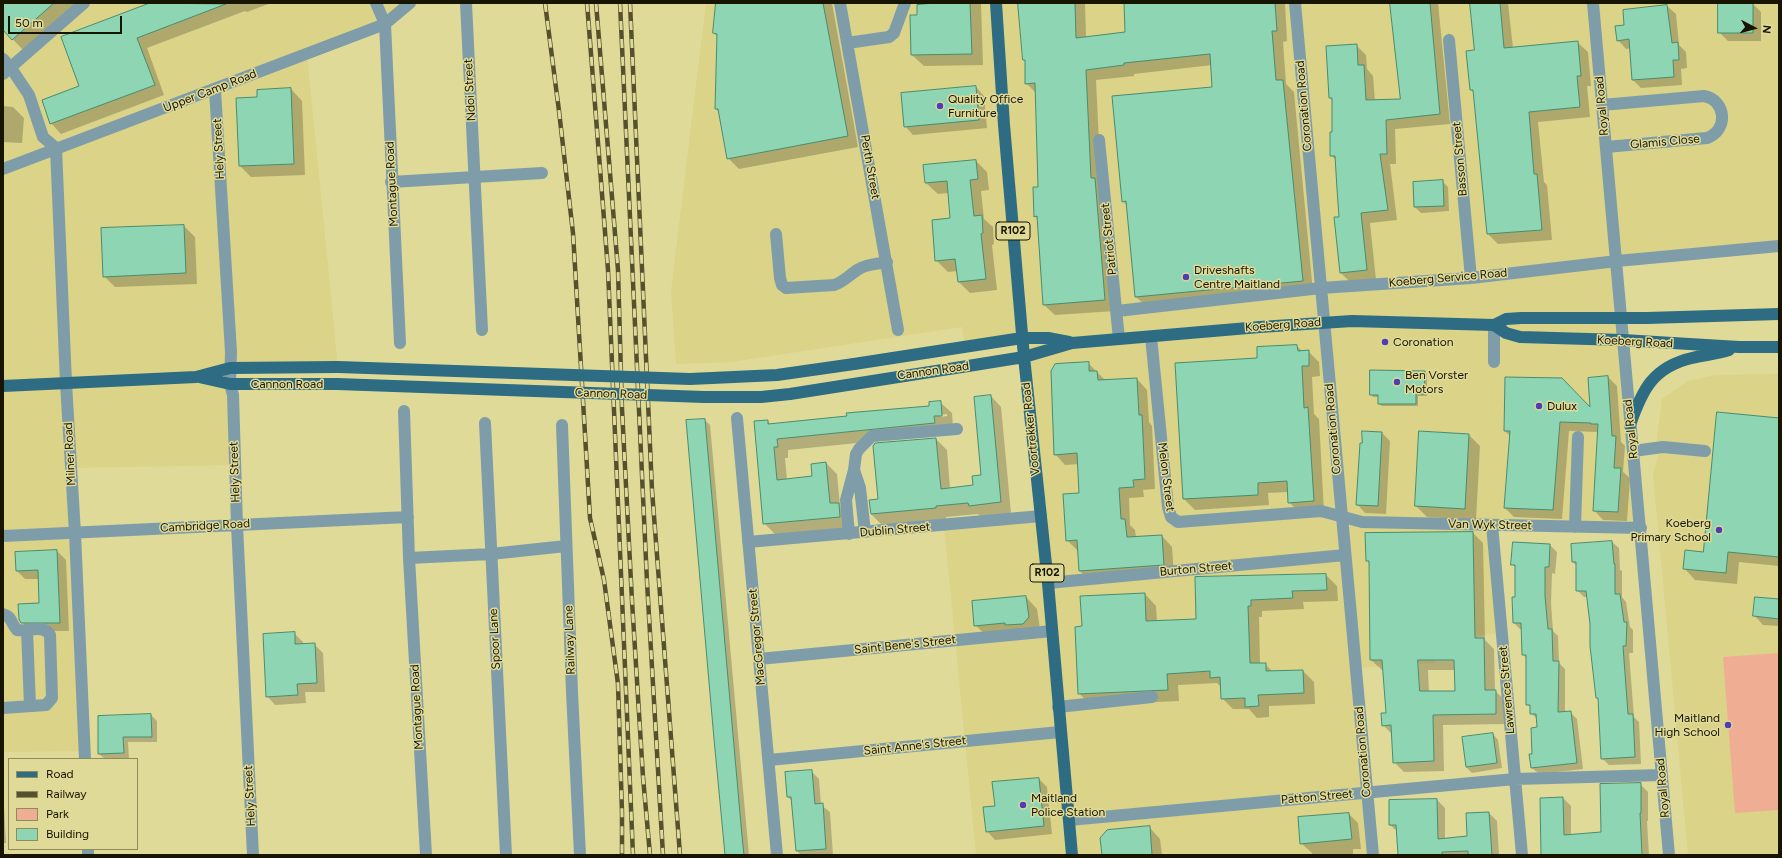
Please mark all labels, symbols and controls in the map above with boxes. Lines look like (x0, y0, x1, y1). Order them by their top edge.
scale bar (10, 8, 124, 34)
north arrow (1734, 8, 1774, 48)
text: 50 m (15, 16, 43, 30)
text: N (1760, 24, 1773, 34)
street label: Ndoi Street (461, 58, 479, 122)
street label: Coronation Road (1293, 60, 1315, 152)
street label: Upper Camp Road (161, 67, 259, 115)
street label: Royal Road (1592, 76, 1612, 136)
place label: Quality Office Furniture (948, 92, 1023, 120)
marker: Quality Office Furniture (935, 101, 945, 111)
street label: Hely Street (210, 118, 228, 180)
street label: Basson Street (1450, 121, 1470, 197)
street label: Glamis Close (1630, 132, 1700, 152)
street label: Perth Street (857, 134, 883, 200)
street label: Montague Road (383, 141, 401, 227)
street label: Patriot Street (1098, 202, 1120, 276)
road number: R102 (996, 222, 1030, 240)
place label: Driveshafts Centre Maitland (1194, 263, 1280, 291)
street label: Koeberg Service Road (1388, 266, 1508, 290)
marker: Driveshafts Centre Maitland (1181, 272, 1191, 282)
street label: Koeberg Road (1245, 315, 1321, 335)
street label: Koeberg Road (1597, 333, 1673, 351)
place label: Coronation (1393, 335, 1453, 349)
marker: Coronation (1380, 337, 1390, 347)
street label: Cannon Road (896, 359, 970, 383)
place label: Ben Vorster Motors (1405, 368, 1468, 396)
street label: Cannon Road (251, 377, 323, 391)
marker: Ben Vorster Motors (1392, 377, 1402, 387)
street label: Voortrekker Road (1019, 382, 1043, 476)
street label: Coronation Road (1322, 383, 1344, 475)
street label: Cannon Road (575, 386, 647, 402)
street label: Royal Road (1621, 398, 1641, 460)
place label: Dulux (1547, 399, 1577, 413)
marker: Dulux (1534, 401, 1544, 411)
street label: Milner Road (61, 422, 79, 486)
street label: Hely Street (227, 441, 243, 503)
street label: Melon Street (1155, 442, 1177, 512)
street label: Cambridge Road (160, 516, 250, 536)
place label: Koeberg Primary School (1630, 516, 1711, 544)
street label: Van Wyk Street (1448, 517, 1532, 533)
street label: Dublin Street (859, 520, 931, 540)
marker: Koeberg Primary School (1714, 525, 1724, 535)
street label: Burton Street (1159, 559, 1233, 579)
road number: R102 (1030, 564, 1064, 582)
street label: MacGregor Street (746, 588, 768, 686)
street label: Railway Lane (562, 605, 578, 675)
street label: Spoor Lane (486, 608, 504, 670)
street label: Saint Bene's Street (853, 633, 957, 657)
street label: Lawrence Street (1496, 645, 1518, 735)
street label: Montague Road (408, 664, 426, 750)
street label: Coronation Road (1352, 706, 1374, 798)
place label: Maitland High School (1654, 711, 1720, 739)
marker: Maitland High School (1723, 720, 1733, 730)
street label: Saint Anne's Street (863, 733, 967, 759)
legend (8, 758, 138, 850)
street label: Royal Road (1653, 758, 1673, 818)
street label: Hely Street (241, 765, 259, 827)
text: Road (46, 767, 74, 781)
text: Railway (46, 787, 87, 801)
street label: Patton Street (1280, 787, 1354, 807)
place label: Maitland Police Station (1031, 791, 1105, 819)
marker: Maitland Police Station (1018, 800, 1028, 810)
text: Park (46, 807, 69, 821)
text: Building (46, 827, 89, 841)

